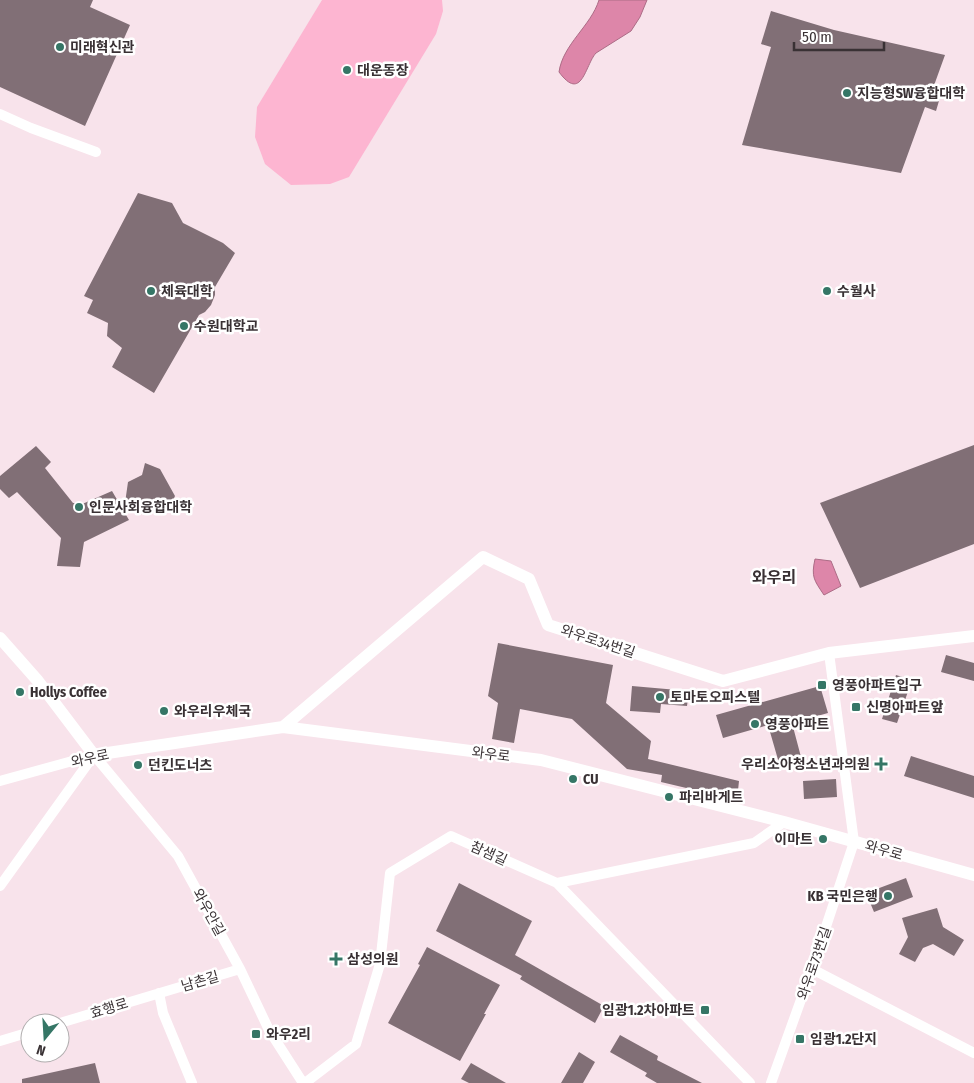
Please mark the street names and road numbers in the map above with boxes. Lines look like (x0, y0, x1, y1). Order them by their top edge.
street label: 와우로34번길 (558, 621, 637, 662)
street label: 와우로 (471, 744, 511, 765)
street label: 와우로 (69, 746, 111, 771)
street label: 와우로 (863, 837, 905, 864)
street label: 참샘길 (468, 838, 510, 869)
street label: 와우안길 (189, 886, 228, 939)
street label: 와우로73번길 (794, 924, 835, 1002)
street label: 남촌길 (179, 968, 221, 995)
street label: 효행로 (88, 995, 130, 1022)

